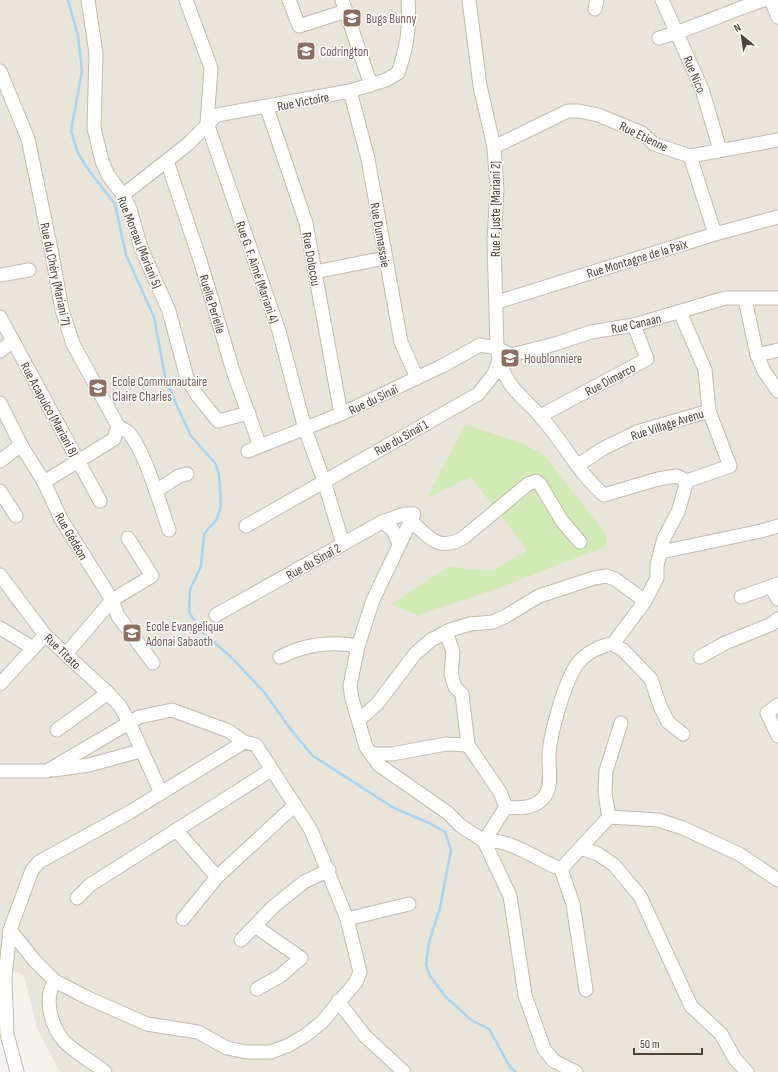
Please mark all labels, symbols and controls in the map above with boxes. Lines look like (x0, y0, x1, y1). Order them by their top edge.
school or university icon: Bugs Bunny (341, 7, 363, 29)
place label: Bugs Bunny (366, 11, 416, 27)
north arrow (722, 16, 762, 56)
text: N (732, 21, 743, 35)
school or university icon: Codrington (295, 40, 317, 62)
place label: Codrington (320, 44, 369, 60)
street label: Rue Nico (679, 54, 709, 95)
street label: Rue Victoire (276, 89, 331, 115)
street label: Rue Etienne (617, 118, 670, 156)
street label: Rue F. Juste (Mariani 2) (488, 161, 504, 257)
street label: Rue Moreau (Mariani 5) (113, 194, 165, 291)
street label: Rue Dumassaie (366, 201, 394, 269)
street label: Rue G. F. Aimé (Mariani 4) (232, 219, 282, 326)
street label: Rue du Chéry (Mariani 7) (36, 221, 74, 327)
street label: Rue Dolocou (298, 231, 324, 287)
street label: Rue Montagne de la Paix (585, 236, 690, 282)
street label: Ruelle Perielle (195, 273, 229, 336)
street label: Rue Canaan (610, 310, 663, 338)
school or university icon: Houblonniere (499, 347, 521, 369)
place label: Houblonniere (524, 351, 582, 367)
street label: Rue Acapulco (Mariani 8) (17, 359, 82, 460)
street label: Rue Dimarco (582, 360, 638, 400)
place label: Ecole Communautaire Claire Charles (112, 374, 207, 405)
school or university icon: Ecole Communautaire Claire Charles (87, 377, 109, 399)
street label: Rue du Sinaï (346, 381, 401, 419)
street label: Rue Village Avenu (629, 406, 706, 444)
street label: Rue du Sinaï 1 (372, 416, 432, 459)
street label: Rue Gédéon (51, 510, 91, 563)
street label: Rue du Sinaï 2 (283, 540, 344, 583)
place label: Ecole Evangelique Adonai Sabaoth (145, 619, 224, 650)
school or university icon: Ecole Evangelique Adonai Sabaoth (121, 622, 143, 644)
street label: Rue Titato (41, 630, 84, 673)
scale bar (634, 1030, 702, 1056)
text: 50 m (640, 1037, 660, 1052)

